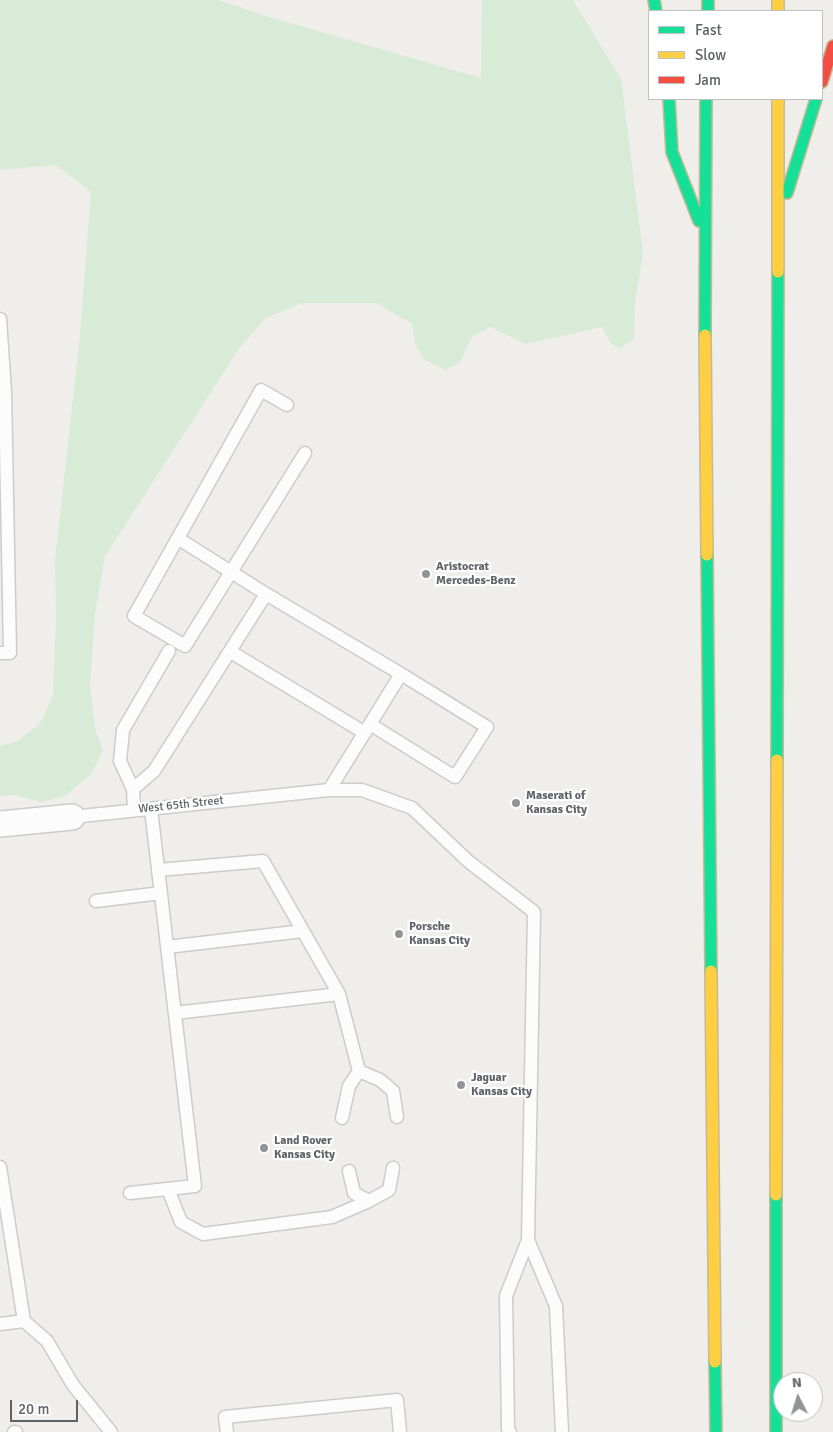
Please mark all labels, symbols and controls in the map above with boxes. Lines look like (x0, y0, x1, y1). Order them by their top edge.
legend (648, 10, 823, 100)
text: Fast (695, 21, 722, 39)
text: Slow (695, 46, 726, 64)
text: Jam (695, 71, 721, 89)
place label: Aristocrat Mercedes-Benz (436, 560, 516, 588)
marker: Aristocrat Mercedes-Benz (420, 568, 432, 580)
place label: Maserati of Kansas City (526, 789, 587, 817)
street label: West 65th Street (138, 793, 224, 817)
marker: Maserati of Kansas City (510, 797, 522, 809)
place label: Porsche Kansas City (409, 920, 470, 948)
marker: Porsche Kansas City (393, 928, 405, 940)
place label: Jaguar Kansas City (471, 1071, 532, 1099)
marker: Jaguar Kansas City (455, 1079, 467, 1091)
place label: Land Rover Kansas City (274, 1134, 335, 1162)
marker: Land Rover Kansas City (258, 1142, 270, 1154)
north arrow (773, 1372, 823, 1422)
text: N (791, 1374, 802, 1391)
scale bar (12, 1390, 80, 1422)
text: 20 m (18, 1400, 49, 1418)

